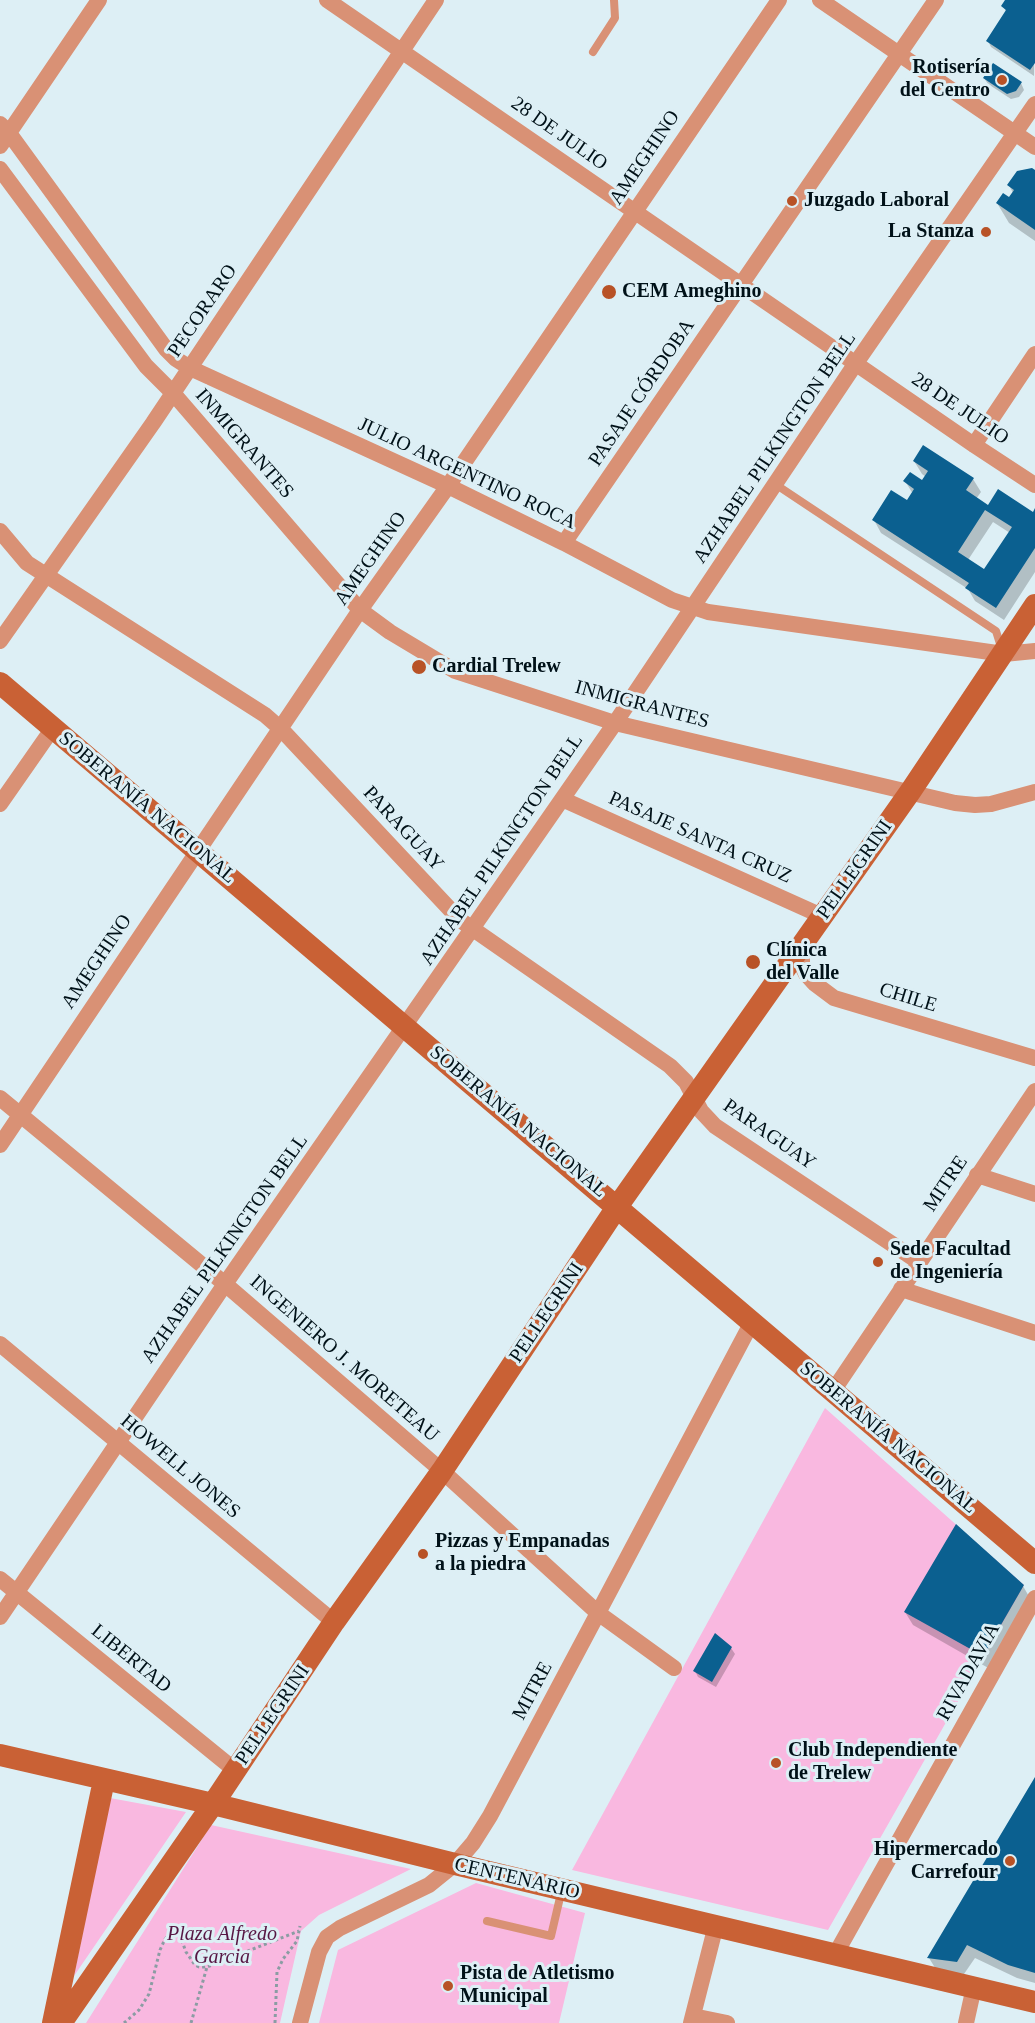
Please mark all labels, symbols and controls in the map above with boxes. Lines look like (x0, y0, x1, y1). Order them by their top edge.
place label: Rotisería del Centro (900, 56, 990, 103)
marker: Rotisería del Centro (995, 73, 1009, 87)
street label: 28 DE JULIO (506, 92, 612, 176)
street label: AMEGHINO (605, 106, 685, 210)
place label: Juzgado Laboral (804, 189, 949, 213)
marker: Juzgado Laboral (785, 194, 799, 208)
place label: La Stanza (888, 220, 974, 244)
marker: La Stanza (979, 225, 993, 239)
street label: PECORARO (163, 260, 243, 362)
place label: CEM Ameghino (622, 280, 761, 304)
marker: CEM Ameghino (600, 283, 618, 301)
street label: PASAJE CÓRDOBA (584, 315, 700, 471)
street label: AZHABEL PILKINGTON BELL (688, 328, 862, 568)
street label: 28 DE JULIO (907, 368, 1013, 450)
street label: INMIGRANTES (190, 384, 298, 504)
street label: JULIO ARGENTINO ROCA (354, 413, 580, 535)
street label: AMEGHINO (330, 508, 412, 610)
place label: Cardial Trelew (432, 655, 561, 679)
marker: Cardial Trelew (410, 658, 428, 676)
street label: INMIGRANTES (572, 676, 712, 734)
street label: SOBERANÍA NACIONAL (54, 727, 240, 889)
street label: AZHABEL PILKINGTON BELL (415, 730, 589, 970)
street label: PARAGUAY (358, 782, 448, 876)
street label: PASAJE SANTA CRUZ (605, 787, 795, 889)
street label: PELLEGRINI (812, 816, 898, 924)
street label: AMEGHINO (57, 910, 137, 1014)
place label: Clínica del Valle (766, 939, 839, 986)
marker: Clínica del Valle (744, 953, 762, 971)
street label: CHILE (876, 978, 940, 1018)
street label: SOBERANÍA NACIONAL (425, 1041, 611, 1203)
street label: PARAGUAY (718, 1094, 820, 1176)
street label: AZHABEL PILKINGTON BELL (137, 1130, 313, 1368)
street label: MITRE (919, 1151, 973, 1217)
place label: Sede Facultad de Ingeniería (890, 1238, 1011, 1285)
marker: Sede Facultad de Ingeniería (871, 1255, 885, 1269)
street label: PELLEGRINI (505, 1258, 589, 1368)
street label: INGENIERO J. MORETEAU (245, 1270, 443, 1448)
street label: SOBERANÍA NACIONAL (795, 1357, 981, 1519)
street label: HOWELL JONES (115, 1410, 245, 1524)
place label: Pizzas y Empanadas a la piedra (435, 1530, 609, 1577)
marker: Pizzas y Empanadas a la piedra (416, 1547, 430, 1561)
street label: LIBERTAD (86, 1619, 176, 1699)
street label: RIVADAVIA (932, 1619, 1006, 1725)
street label: MITRE (508, 1658, 558, 1724)
street label: PELLEGRINI (231, 1660, 315, 1770)
place label: Club Independiente de Trelew (788, 1739, 957, 1786)
marker: Club Independiente de Trelew (769, 1756, 783, 1770)
place label: Hipermercado Carrefour (874, 1838, 998, 1885)
street label: CENTENARIO (452, 1853, 582, 1905)
marker: Hipermercado Carrefour (1003, 1854, 1017, 1868)
park label: Plaza Alfredo Garcia (167, 1923, 277, 1970)
place label: Pista de Atletismo Municipal (460, 1962, 614, 2009)
marker: Pista de Atletismo Municipal (441, 1979, 455, 1993)

